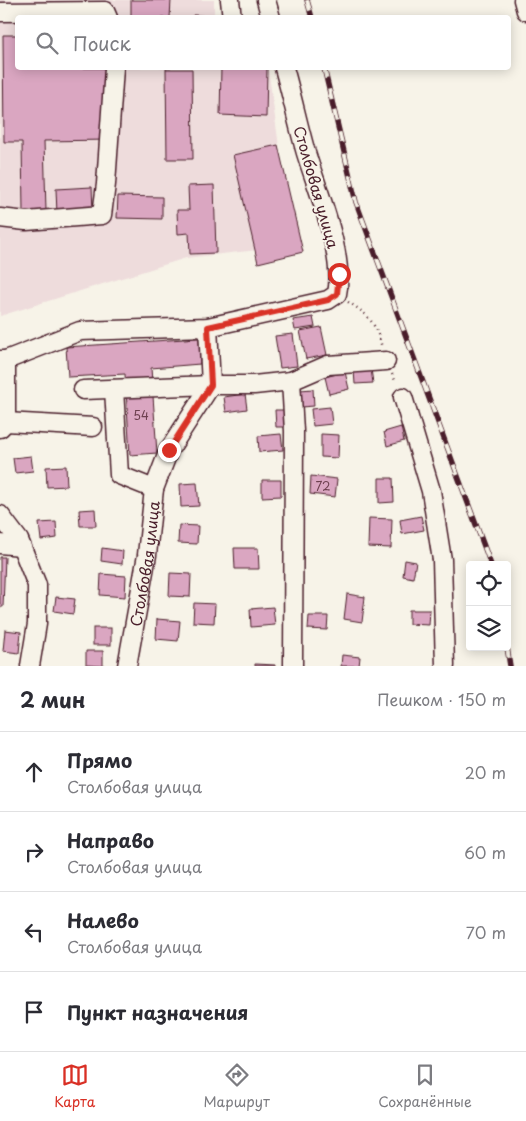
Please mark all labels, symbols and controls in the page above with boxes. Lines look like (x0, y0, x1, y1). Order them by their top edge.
search box (15, 15, 511, 70)
icon: search (33, 29, 61, 57)
text: Поиск (73, 29, 131, 57)
street label: Столбовая улица (289, 123, 346, 252)
route start (328, 263, 351, 286)
house number: 54 (133, 406, 149, 424)
route end (158, 439, 181, 462)
house number: 72 (315, 477, 331, 495)
street label: Столбовая улица (123, 499, 164, 628)
map controls (466, 561, 511, 651)
button: locate (466, 561, 511, 606)
button: layers (466, 606, 511, 651)
text: 2 мин (20, 683, 85, 715)
text: Пешком · 150 m (377, 687, 506, 711)
text: Прямо (67, 746, 132, 774)
icon: ahead (20, 758, 48, 786)
text: 20 m (465, 760, 506, 784)
text: Столбовая улица (67, 774, 202, 798)
text: Направо (67, 826, 154, 854)
icon: right (20, 838, 48, 866)
text: 60 m (464, 840, 506, 864)
text: Столбовая улица (67, 854, 202, 878)
text: Налево (67, 906, 139, 934)
icon: left (20, 918, 48, 946)
text: 70 m (466, 920, 506, 944)
text: Столбовая улица (67, 934, 202, 958)
icon: arrive (20, 998, 48, 1026)
text: Пункт назначения (67, 998, 248, 1026)
tab: Карта (54, 1061, 95, 1112)
tab: Маршрут (204, 1061, 270, 1112)
tab: Сохранённые (378, 1061, 472, 1112)

